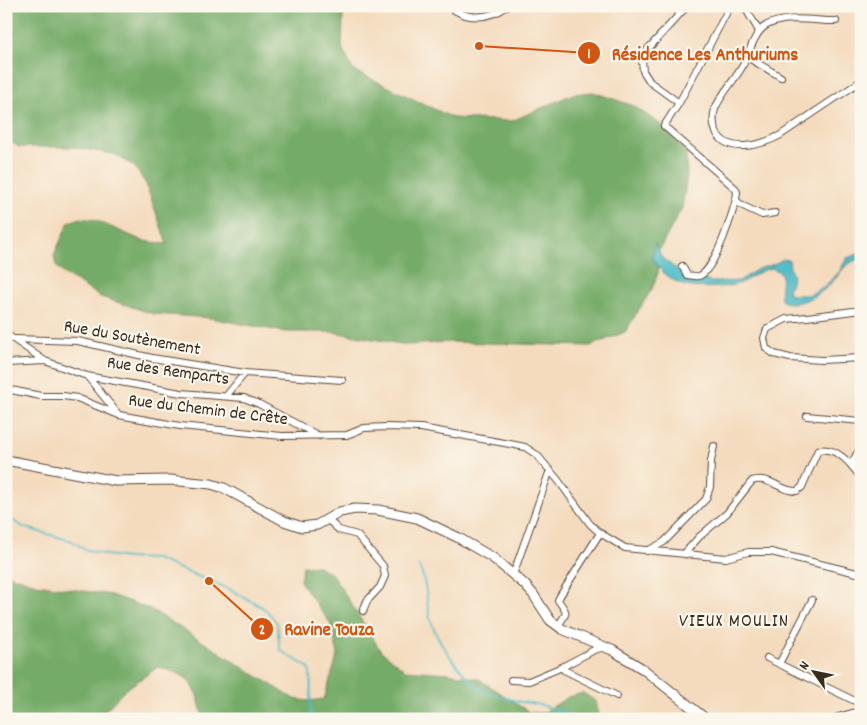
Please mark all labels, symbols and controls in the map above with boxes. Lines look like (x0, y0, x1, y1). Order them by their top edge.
callout: Résidence Les Anthuriums (576, 36, 808, 70)
text: Résidence Les Anthuriums (612, 43, 798, 70)
text: 1 (587, 44, 591, 66)
street label: Rue du Soutènement (62, 315, 203, 363)
street label: Rue des Remparts (105, 351, 231, 393)
street label: Rue du Chemin de Crête (127, 389, 289, 433)
district label: VIEUX MOULIN (679, 609, 789, 636)
callout: Ravine Touza (249, 612, 384, 646)
text: Ravine Touza (284, 618, 375, 645)
text: 2 (259, 620, 265, 642)
north arrow (790, 648, 840, 698)
text: N (795, 658, 815, 674)

